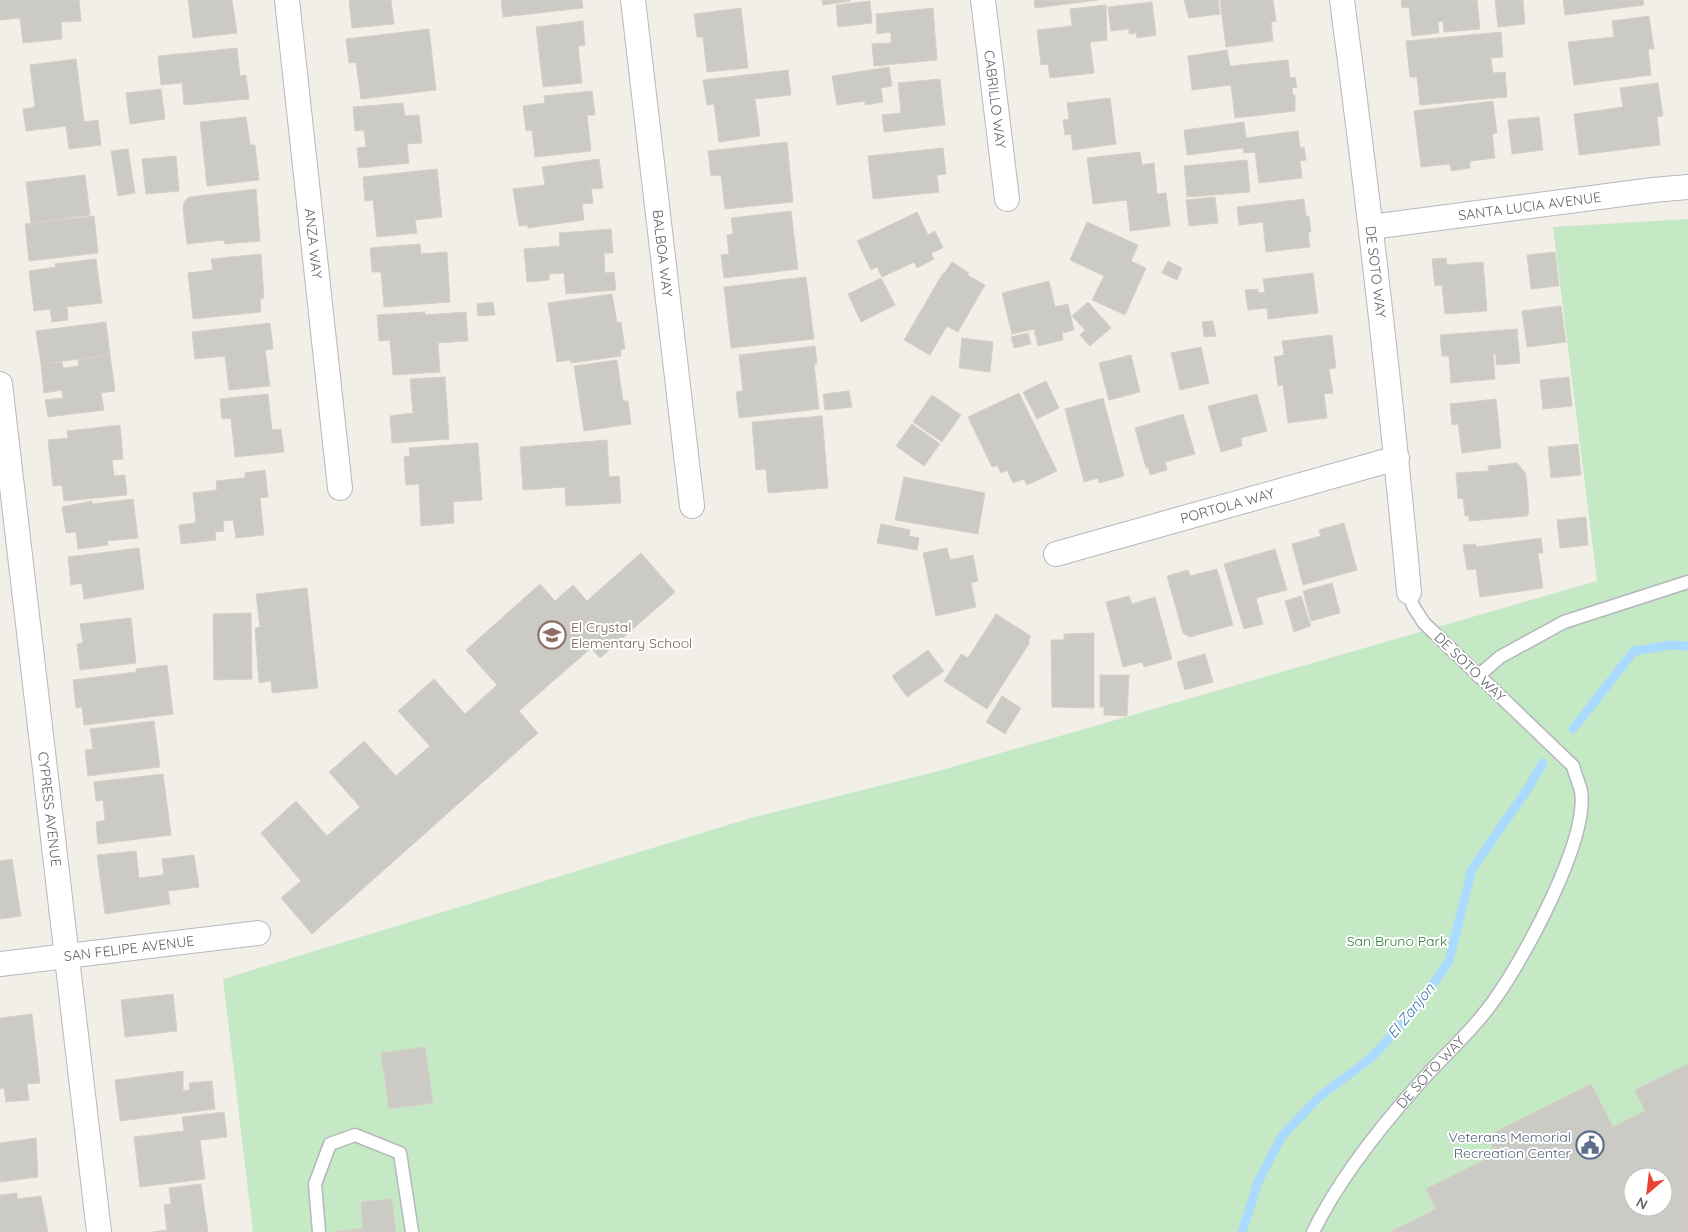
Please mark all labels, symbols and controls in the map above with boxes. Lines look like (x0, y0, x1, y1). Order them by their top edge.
street label: CABRILLO WAY (980, 49, 1010, 150)
street label: SANTA LUCIA AVENUE (1457, 188, 1602, 224)
street label: ANZA WAY (301, 207, 326, 280)
street label: BALBOA WAY (649, 209, 677, 298)
street label: DE SOTO WAY (1361, 225, 1390, 319)
street label: PORTOLA WAY (1178, 484, 1277, 528)
place label: El Crystal Elementary School (571, 618, 692, 652)
school or university icon: El Crystal Elementary School (537, 620, 567, 650)
street label: DE SOTO WAY (1431, 628, 1510, 706)
street label: CYPRESS AVENUE (34, 751, 65, 868)
street label: SAN FELIPE AVENUE (63, 932, 195, 965)
park label: San Bruno Park (1347, 932, 1447, 950)
water label: El Zanjon (1383, 979, 1439, 1042)
street label: DE SOTO WAY (1392, 1032, 1469, 1112)
place label: Veterans Memorial Recreation Center (1449, 1128, 1572, 1162)
public building icon: Veterans Memorial Recreation Center (1575, 1130, 1605, 1160)
north arrow (1623, 1167, 1673, 1217)
text: N (1633, 1193, 1651, 1214)

